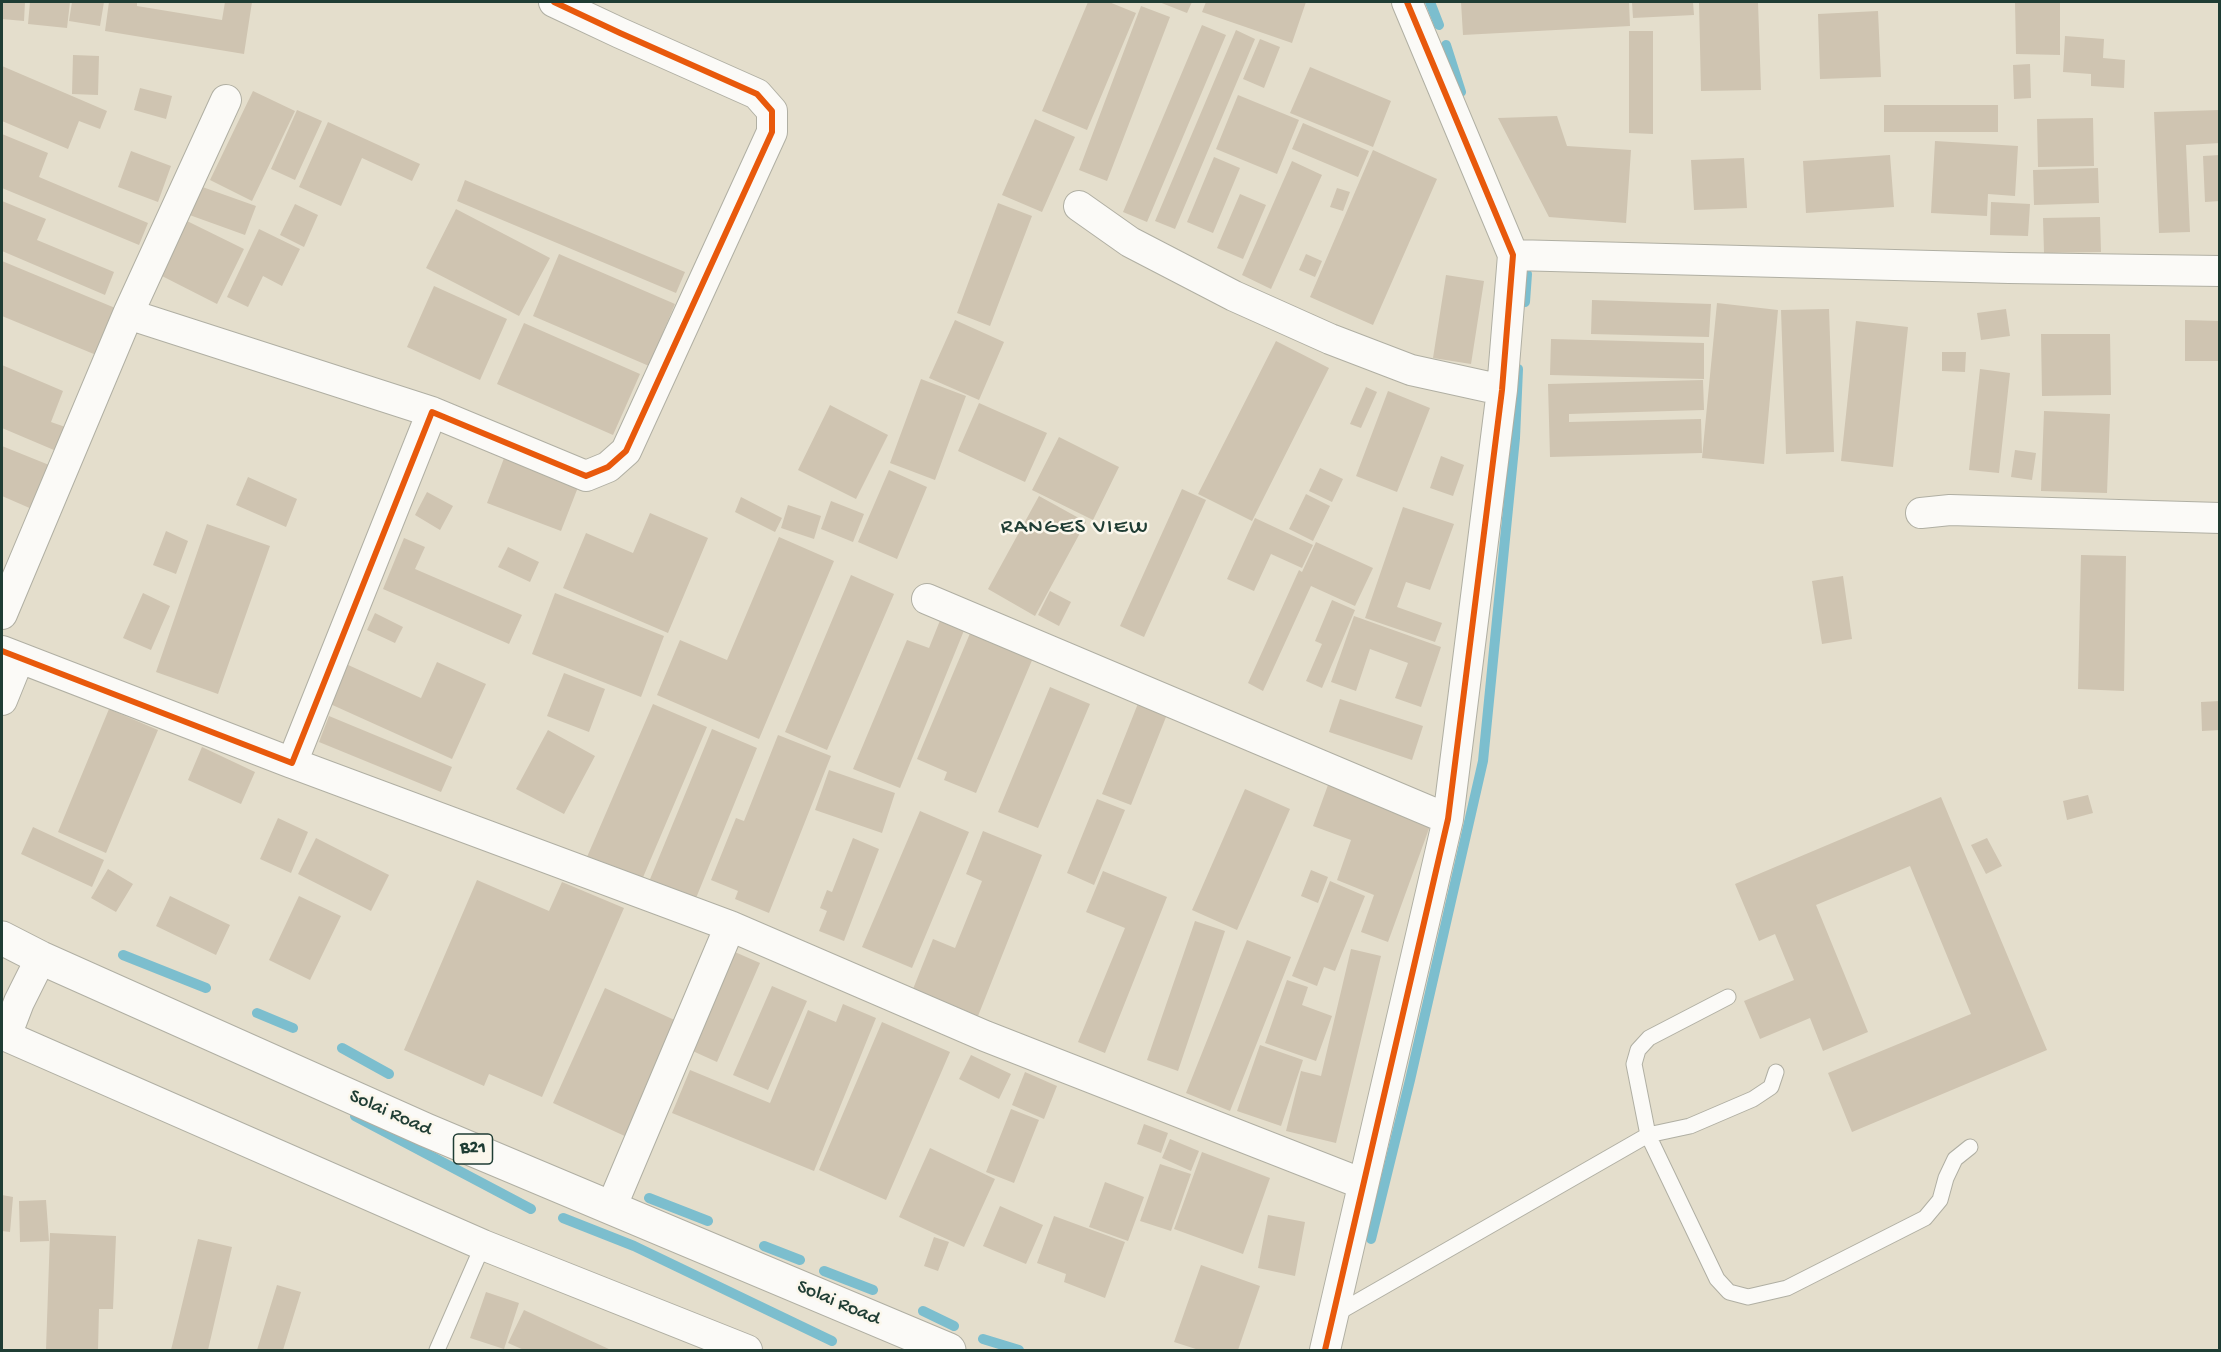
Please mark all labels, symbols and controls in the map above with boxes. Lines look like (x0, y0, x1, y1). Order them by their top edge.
district label: RANGES VIEW (1001, 516, 1149, 542)
street label: Solai Road (345, 1085, 435, 1143)
road number: B21 (454, 1134, 492, 1164)
street label: Solai Road (793, 1276, 883, 1332)

